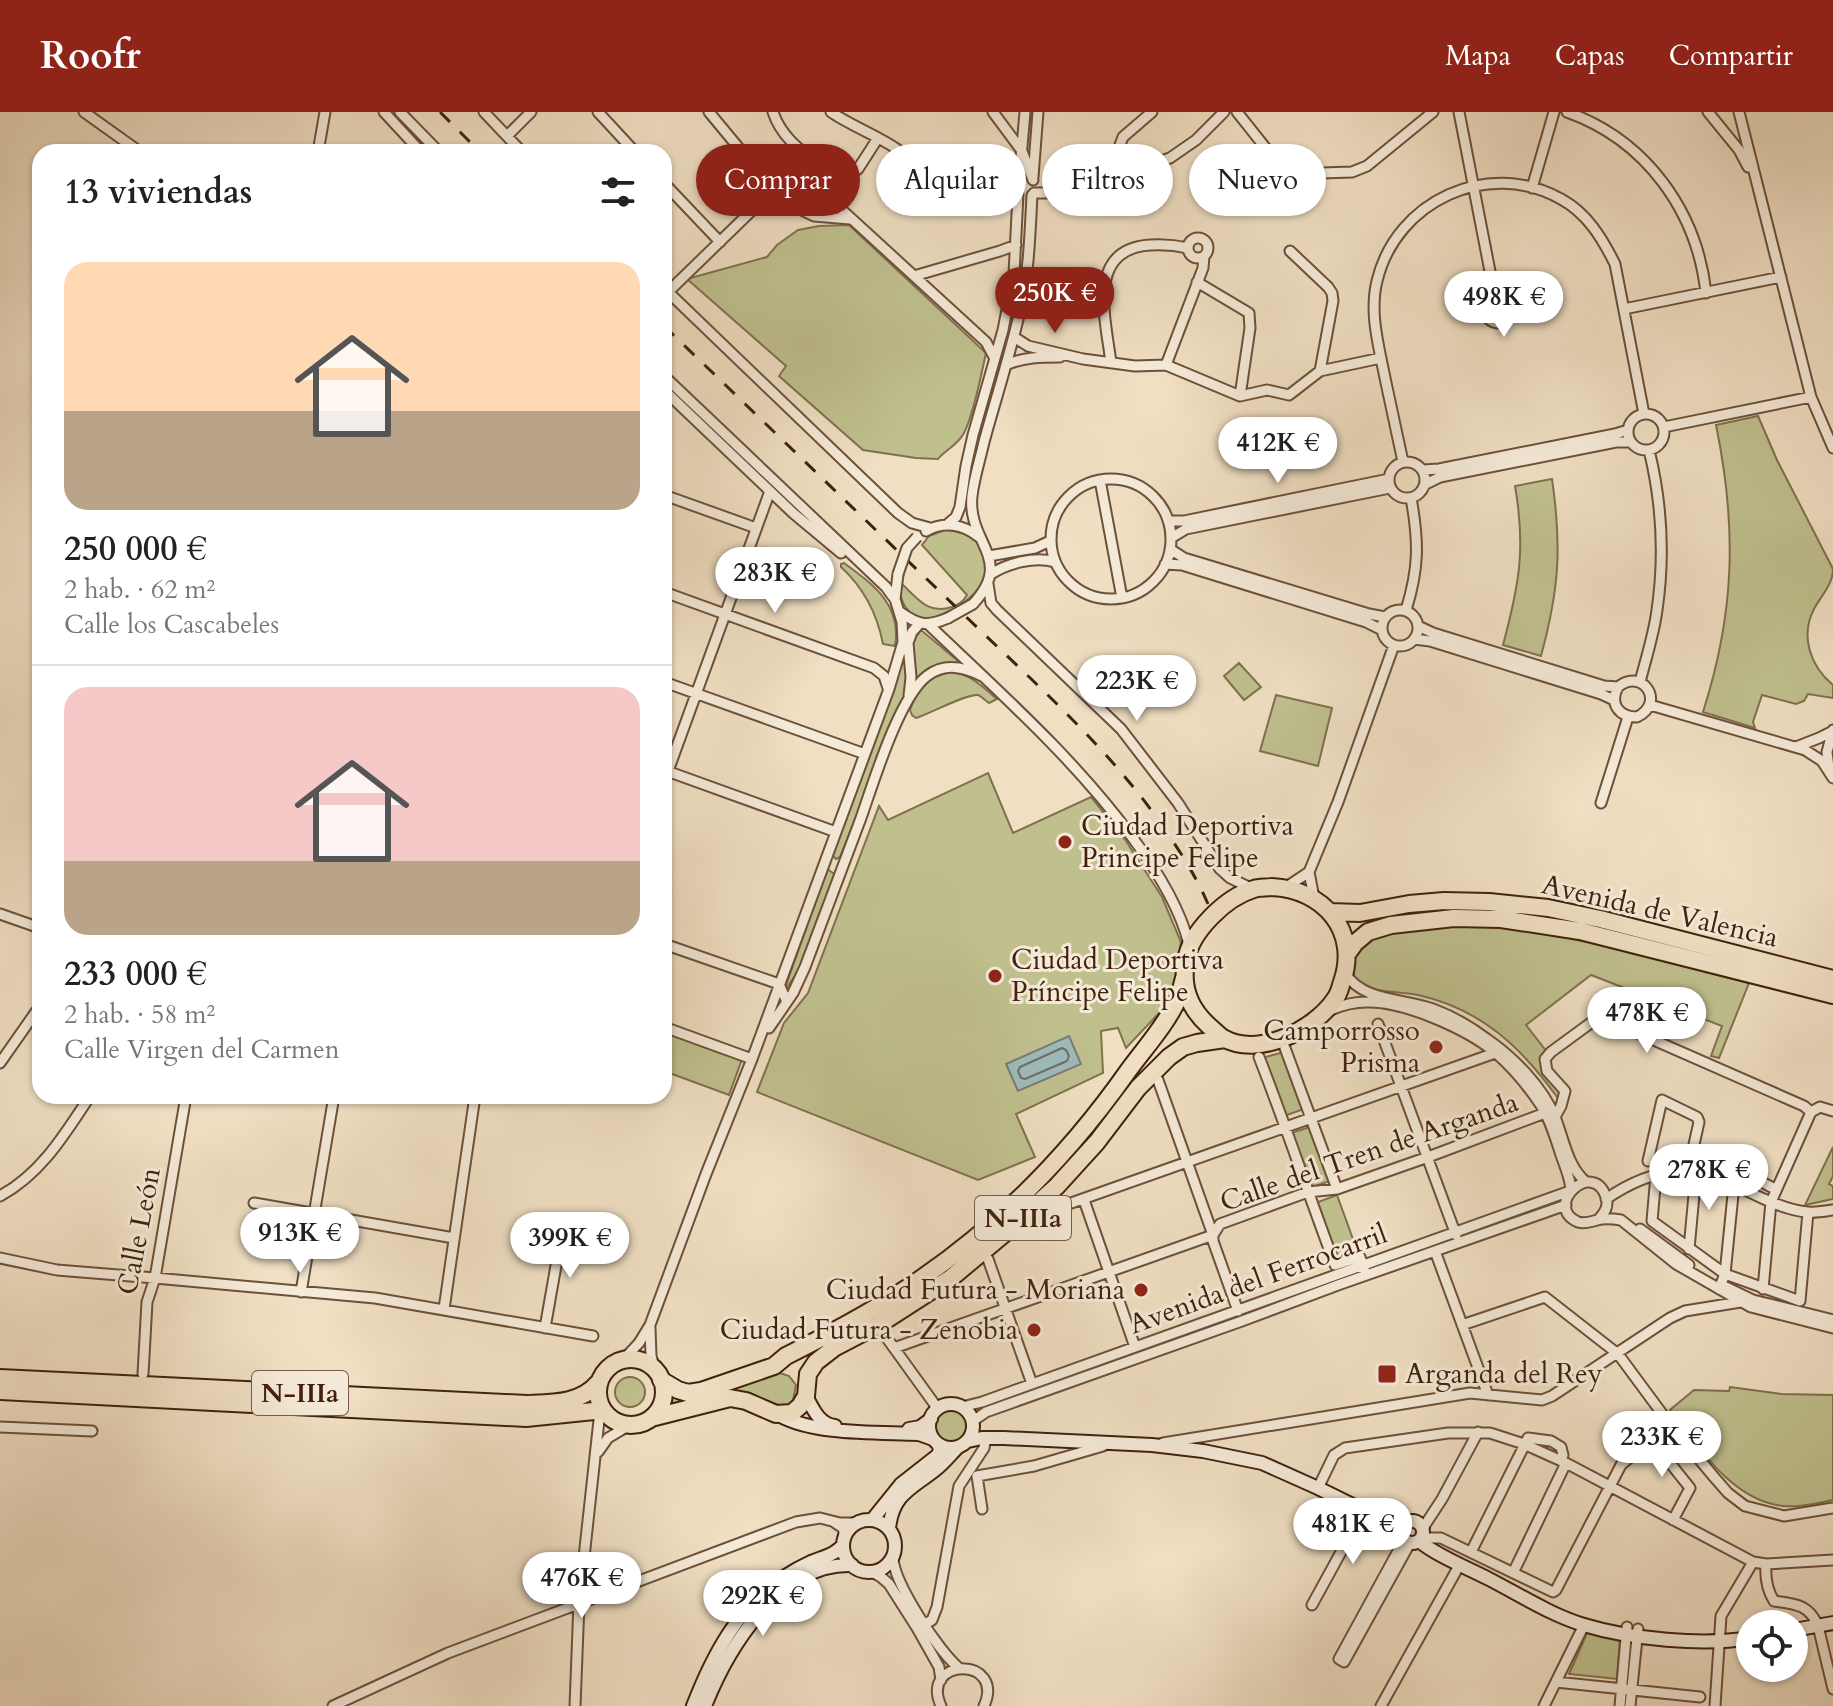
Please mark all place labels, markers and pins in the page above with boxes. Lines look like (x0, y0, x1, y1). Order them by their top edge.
pin: 250K € (990, 267, 1120, 335)
pin: 498K € (1439, 271, 1569, 339)
pin: 412K € (1213, 417, 1343, 485)
pin: 283K € (710, 547, 840, 615)
pin: 223K € (1072, 655, 1202, 723)
place label: Ciudad Deportiva Principe Felipe (1081, 807, 1294, 877)
marker: Ciudad Deportiva Principe Felipe (1056, 833, 1074, 851)
place label: Ciudad Deportiva Príncipe Felipe (1011, 941, 1224, 1011)
marker: Ciudad Deportiva Príncipe Felipe (986, 967, 1004, 985)
pin: 478K € (1582, 987, 1712, 1055)
place label: Camporrosso Prisma (1263, 1012, 1420, 1082)
marker: Camporrosso Prisma (1427, 1038, 1445, 1056)
pin: 278K € (1644, 1144, 1774, 1212)
pin: 913K € (235, 1207, 365, 1275)
pin: 399K € (505, 1212, 635, 1280)
place label: Ciudad Futura - Moriana (826, 1271, 1125, 1309)
marker: Ciudad Futura - Moriana (1132, 1281, 1150, 1299)
place label: Ciudad Futura - Zenobia (720, 1311, 1018, 1349)
marker: Ciudad Futura - Zenobia (1025, 1321, 1043, 1339)
place label: Arganda del Rey (1405, 1355, 1603, 1393)
marker: Arganda del Rey (1376, 1363, 1398, 1385)
pin: 233K € (1597, 1411, 1727, 1479)
pin: 481K € (1288, 1498, 1418, 1566)
pin: 476K € (517, 1552, 647, 1620)
pin: 292K € (698, 1570, 828, 1638)

